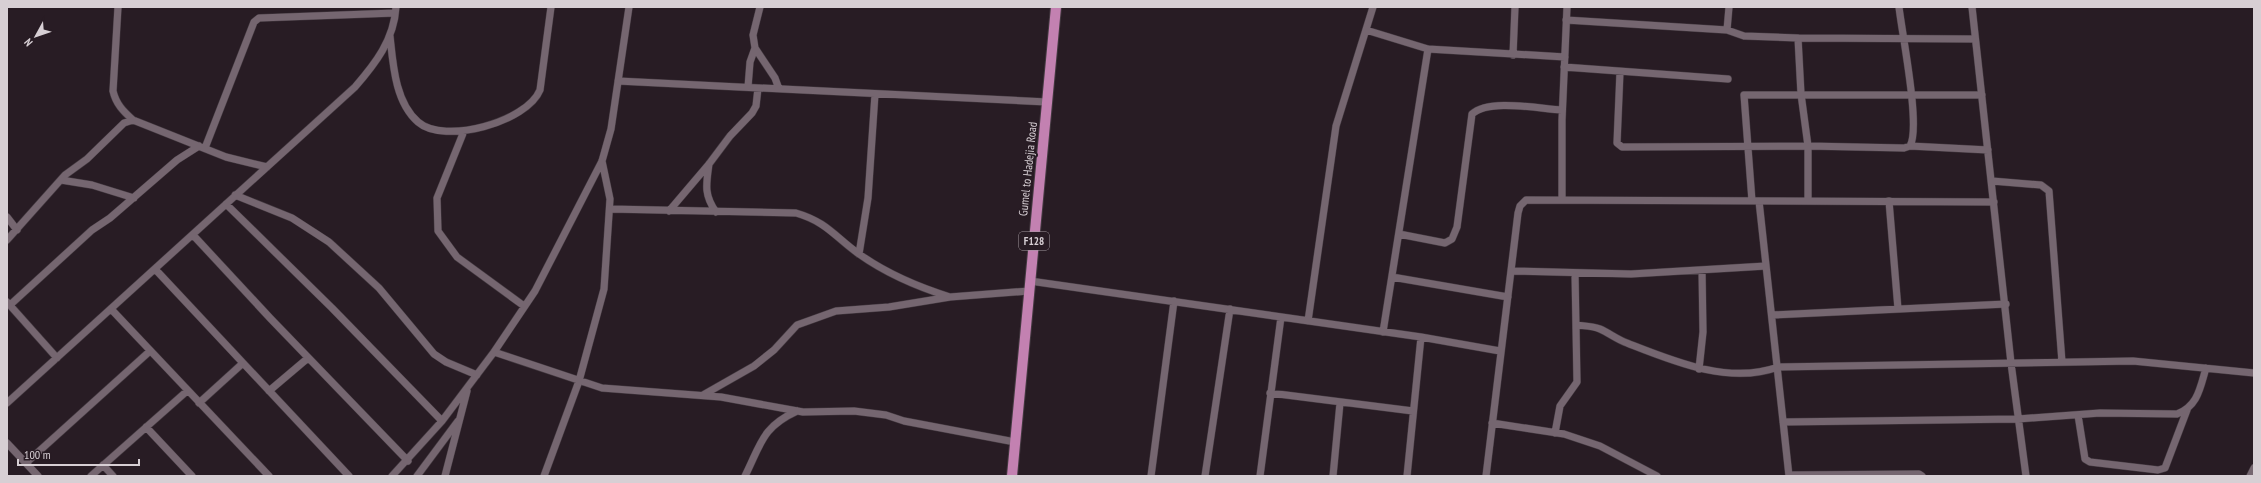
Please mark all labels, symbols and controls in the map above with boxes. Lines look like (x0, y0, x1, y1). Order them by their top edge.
north arrow (16, 16, 56, 56)
text: N (21, 36, 36, 49)
street label: Gumel to Hadejia Road (1015, 121, 1040, 217)
road number: F128 (1019, 232, 1049, 250)
scale bar (18, 441, 139, 467)
text: 100 m (24, 447, 51, 462)

